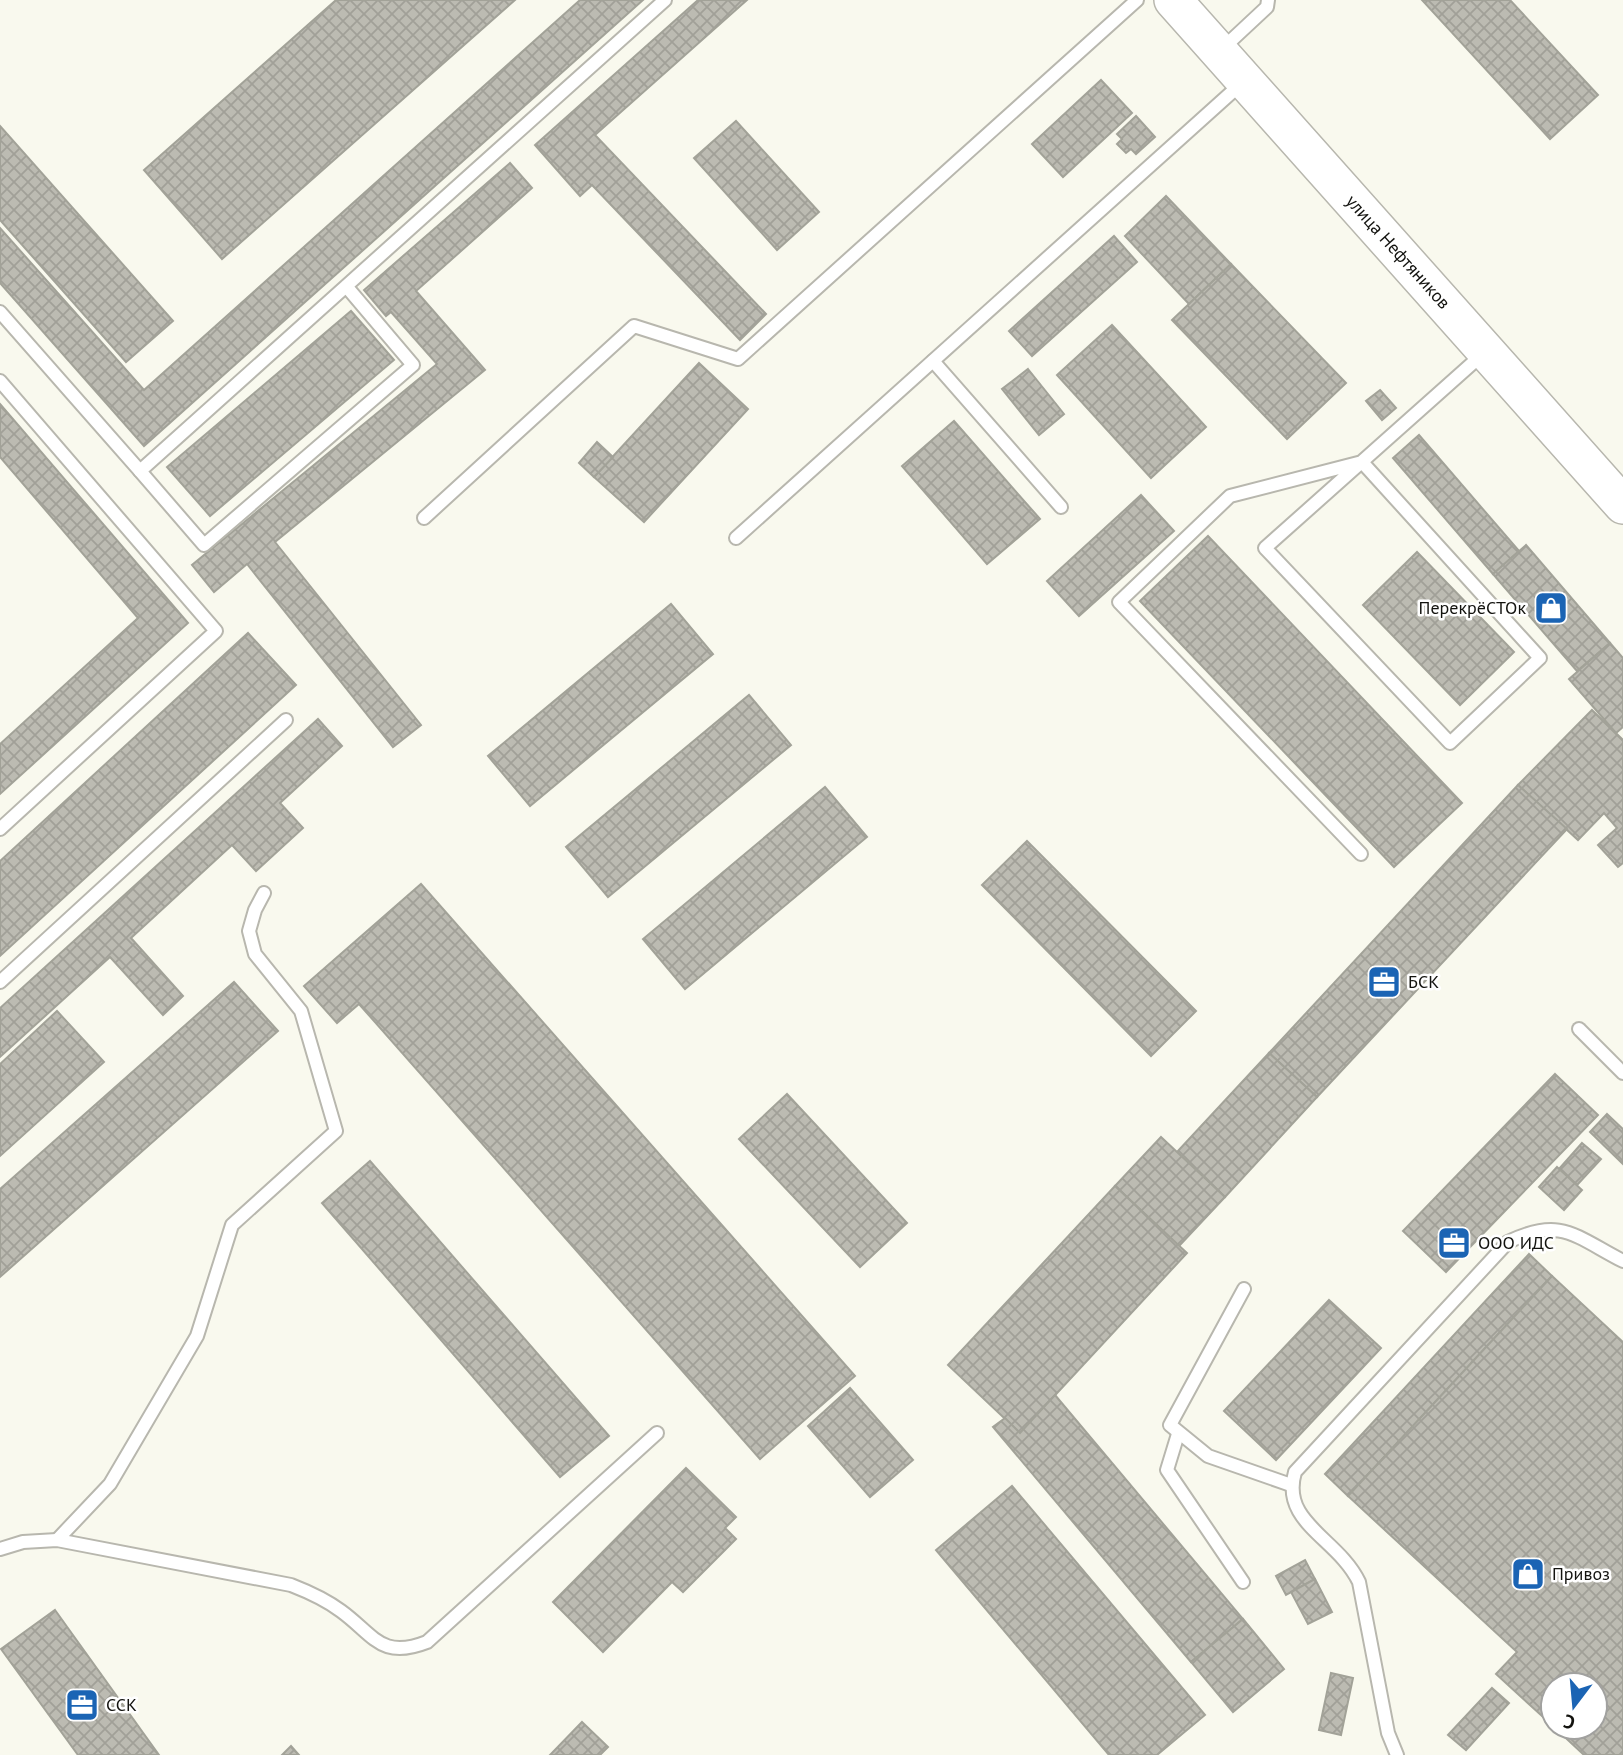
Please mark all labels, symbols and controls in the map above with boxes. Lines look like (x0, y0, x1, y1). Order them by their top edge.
street label: улица Нефтяников (1341, 190, 1456, 314)
shop icon: ПерекрёСТОк (1532, 589, 1570, 627)
place label: ПерекрёСТОк (1419, 596, 1526, 619)
office icon: БСК (1365, 963, 1403, 1001)
place label: БСК (1408, 970, 1439, 993)
office icon: ООО ИДС (1435, 1224, 1473, 1262)
place label: ООО ИДС (1478, 1231, 1554, 1254)
shop icon: Привоз (1509, 1555, 1547, 1593)
place label: Привоз (1552, 1562, 1610, 1585)
north arrow (1539, 1671, 1609, 1741)
office icon: ССК (63, 1686, 101, 1724)
place label: ССК (106, 1693, 137, 1716)
text: С (1561, 1709, 1578, 1735)

